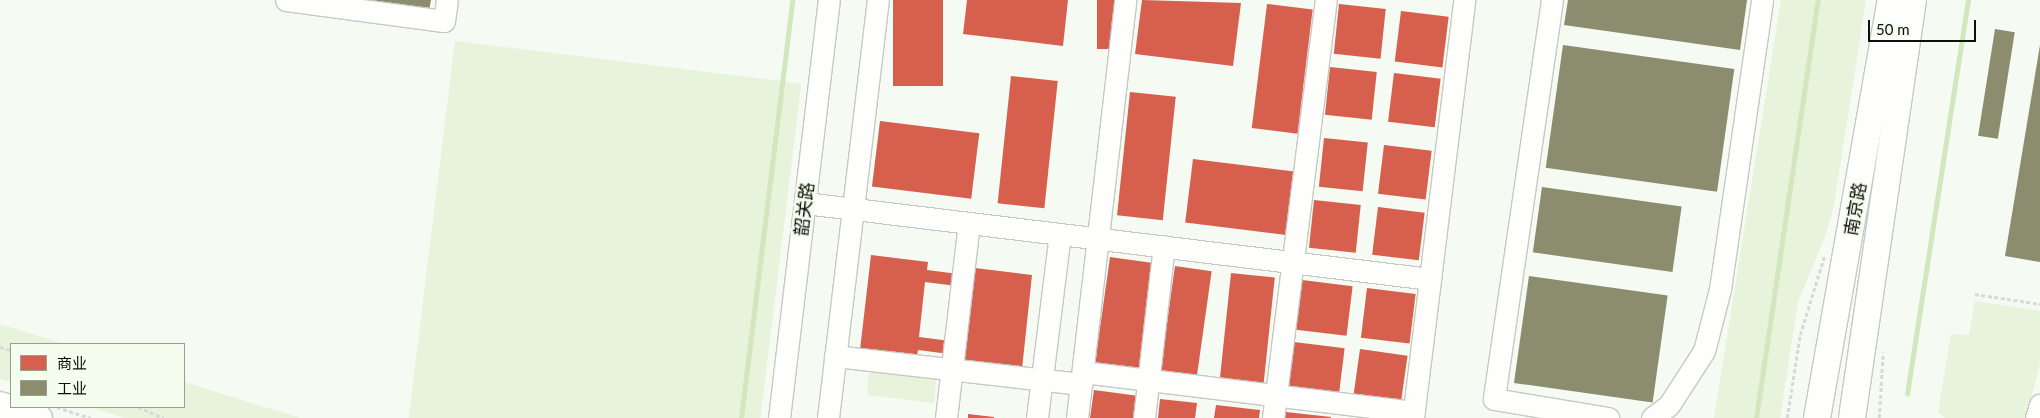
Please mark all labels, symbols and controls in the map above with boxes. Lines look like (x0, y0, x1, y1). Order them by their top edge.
scale bar (1870, 10, 1978, 42)
text: 50 m (1876, 20, 1910, 38)
street label: 韶关路 (790, 181, 818, 237)
street label: 南京路 (1840, 181, 1870, 237)
legend (10, 343, 185, 408)
text: 商业 (57, 354, 87, 372)
text: 工业 (57, 379, 87, 397)

